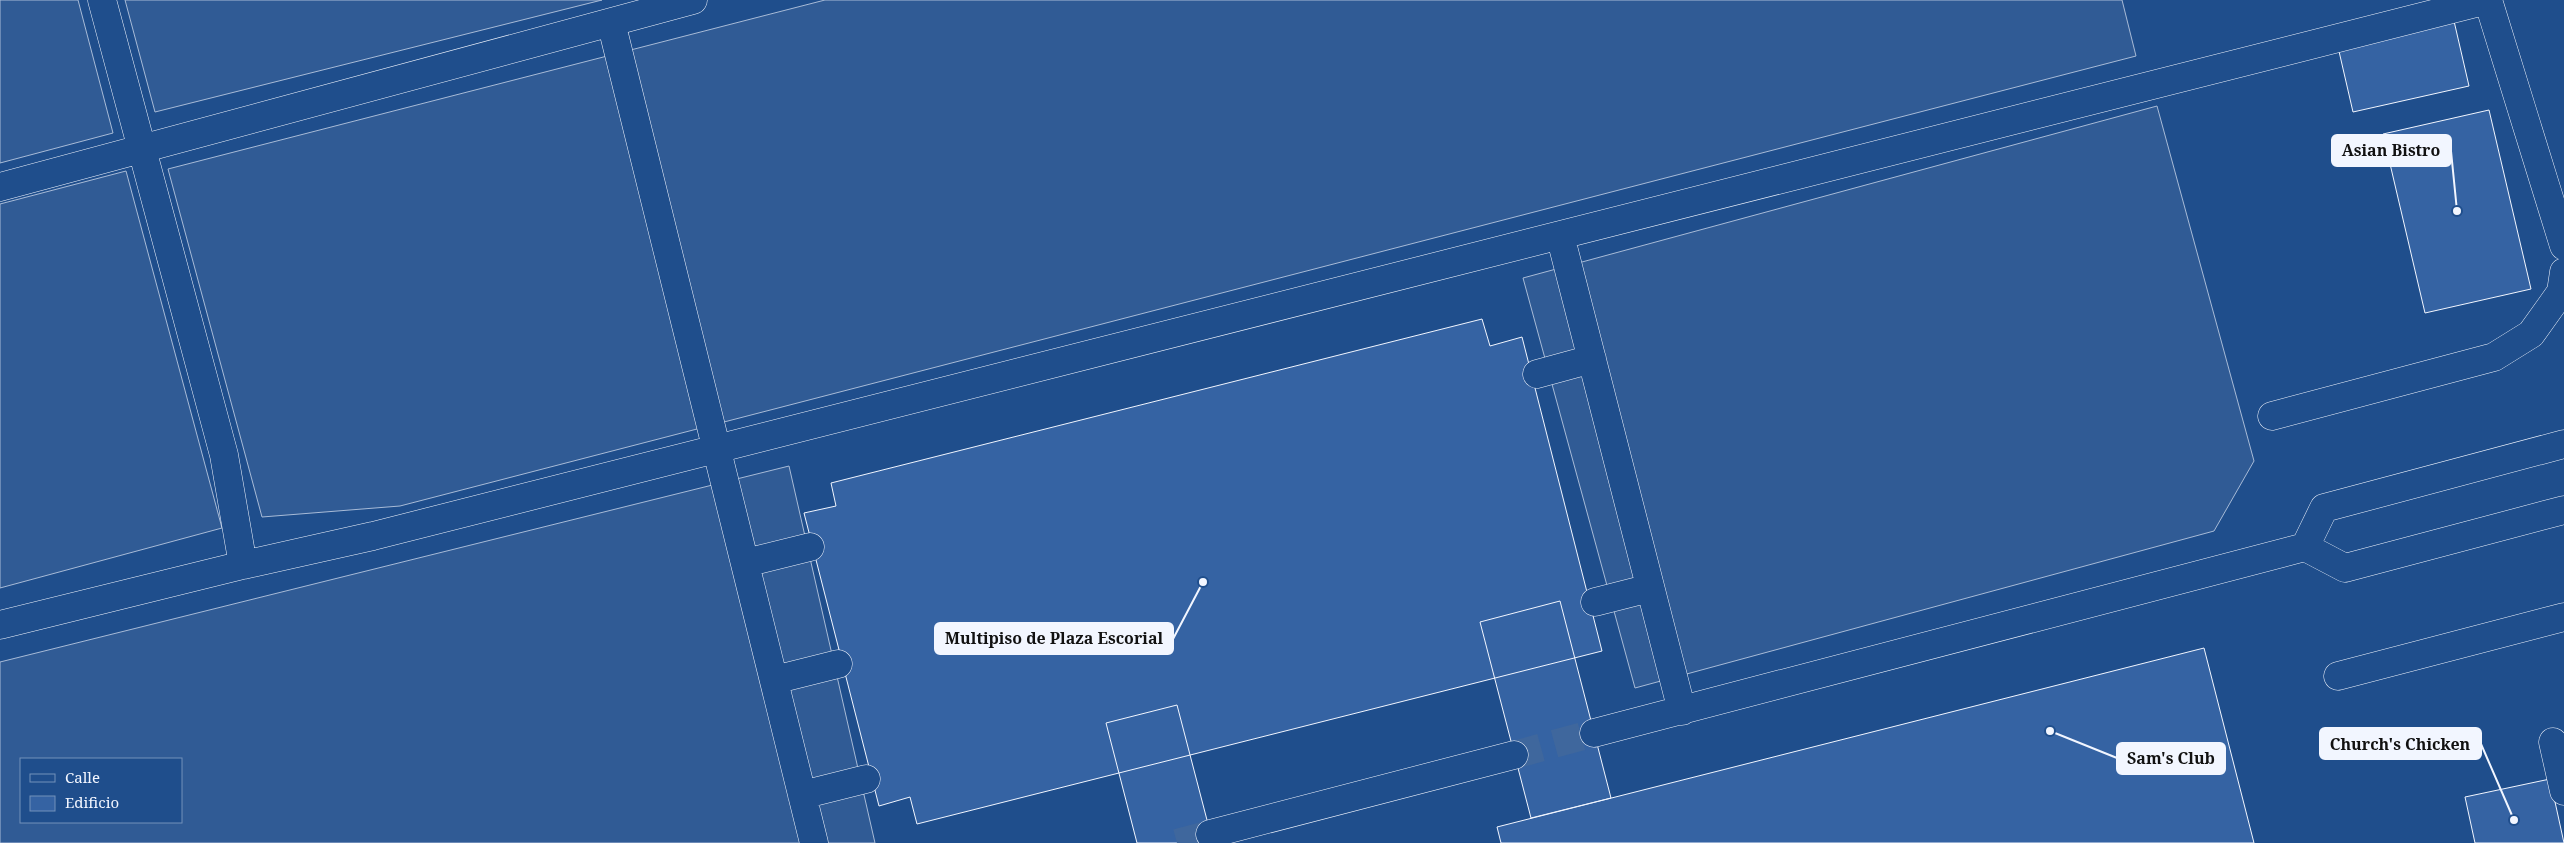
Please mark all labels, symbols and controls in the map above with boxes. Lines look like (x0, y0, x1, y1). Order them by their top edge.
callout: Asian Bistro (2332, 135, 2451, 166)
text: Asian Bistro (2342, 139, 2440, 161)
callout: Multipiso de Plaza Escorial (935, 623, 1173, 654)
text: Multipiso de Plaza Escorial (945, 627, 1163, 649)
callout: Church's Chicken (2320, 728, 2481, 759)
text: Church's Chicken (2330, 733, 2471, 755)
callout: Sam's Club (2117, 743, 2225, 774)
text: Sam's Club (2127, 747, 2215, 769)
legend (20, 758, 182, 823)
text: Calle (65, 767, 100, 787)
text: Edificio (65, 792, 119, 812)

